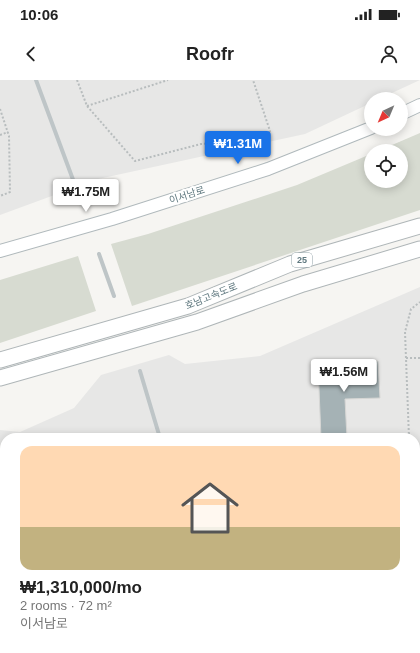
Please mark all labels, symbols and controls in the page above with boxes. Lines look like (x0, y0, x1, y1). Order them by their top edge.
text: 10:06 (20, 6, 58, 23)
icon: back (20, 43, 42, 65)
icon: person (378, 43, 400, 65)
text: Roofr (186, 44, 234, 64)
north arrow (364, 92, 408, 136)
map controls (364, 92, 408, 188)
pin: ₩1.31M (205, 131, 271, 165)
text: ₩1.31M (214, 136, 262, 151)
button: locate (364, 144, 408, 188)
pin: ₩1.75M (53, 179, 119, 213)
text: ₩1.75M (62, 184, 110, 199)
street label: 이서남로 (168, 184, 206, 206)
road number: 25 (292, 253, 312, 267)
street label: 호남고속도로 (183, 281, 239, 311)
pin: ₩1.56M (311, 359, 377, 393)
text: ₩1.56M (320, 364, 368, 379)
icon: home (174, 472, 246, 544)
text: ₩1,310,000/mo (20, 578, 142, 597)
text: 2 rooms · 72 m² (20, 598, 112, 613)
text: 이서남로 (20, 616, 68, 631)

